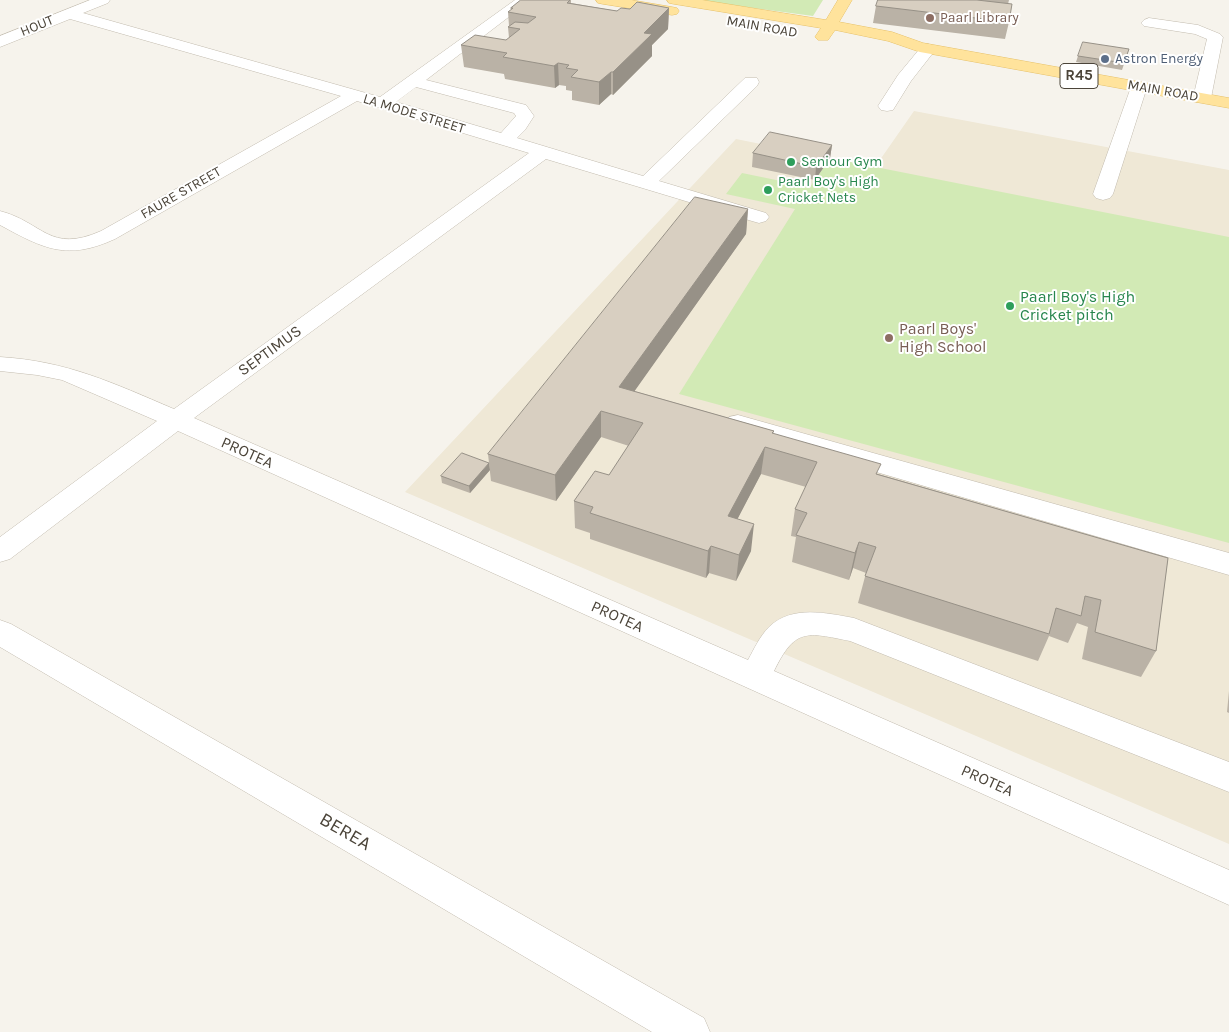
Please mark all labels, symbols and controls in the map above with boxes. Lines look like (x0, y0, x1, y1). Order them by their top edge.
place label: Paarl Library (940, 10, 1019, 26)
street label: HOUT (18, 12, 56, 40)
marker: Paarl Library (924, 12, 936, 24)
street label: MAIN ROAD (725, 13, 799, 41)
place label: Astron Energy (1115, 51, 1203, 67)
marker: Astron Energy (1099, 53, 1111, 65)
road number: R45 (1060, 64, 1098, 88)
street label: MAIN ROAD (1126, 77, 1200, 105)
street label: LA MODE STREET (361, 90, 467, 138)
place label: Seniour Gym (801, 154, 882, 170)
marker: Seniour Gym (785, 156, 797, 168)
street label: FAURE STREET (138, 163, 224, 223)
place label: Paarl Boy's High Cricket Nets (778, 174, 879, 206)
marker: Paarl Boy's High Cricket Nets (762, 184, 774, 196)
place label: Paarl Boy's High Cricket pitch (1020, 287, 1135, 325)
marker: Paarl Boy's High Cricket pitch (1004, 300, 1016, 312)
place label: Paarl Boys' High School (899, 319, 987, 357)
street label: SEPTIMUS (235, 322, 305, 380)
marker: Paarl Boys' High School (883, 332, 895, 344)
street label: PROTEA (218, 433, 276, 473)
street label: PROTEA (588, 597, 646, 637)
street label: PROTEA (958, 761, 1016, 801)
street label: BEREA (315, 808, 375, 856)

